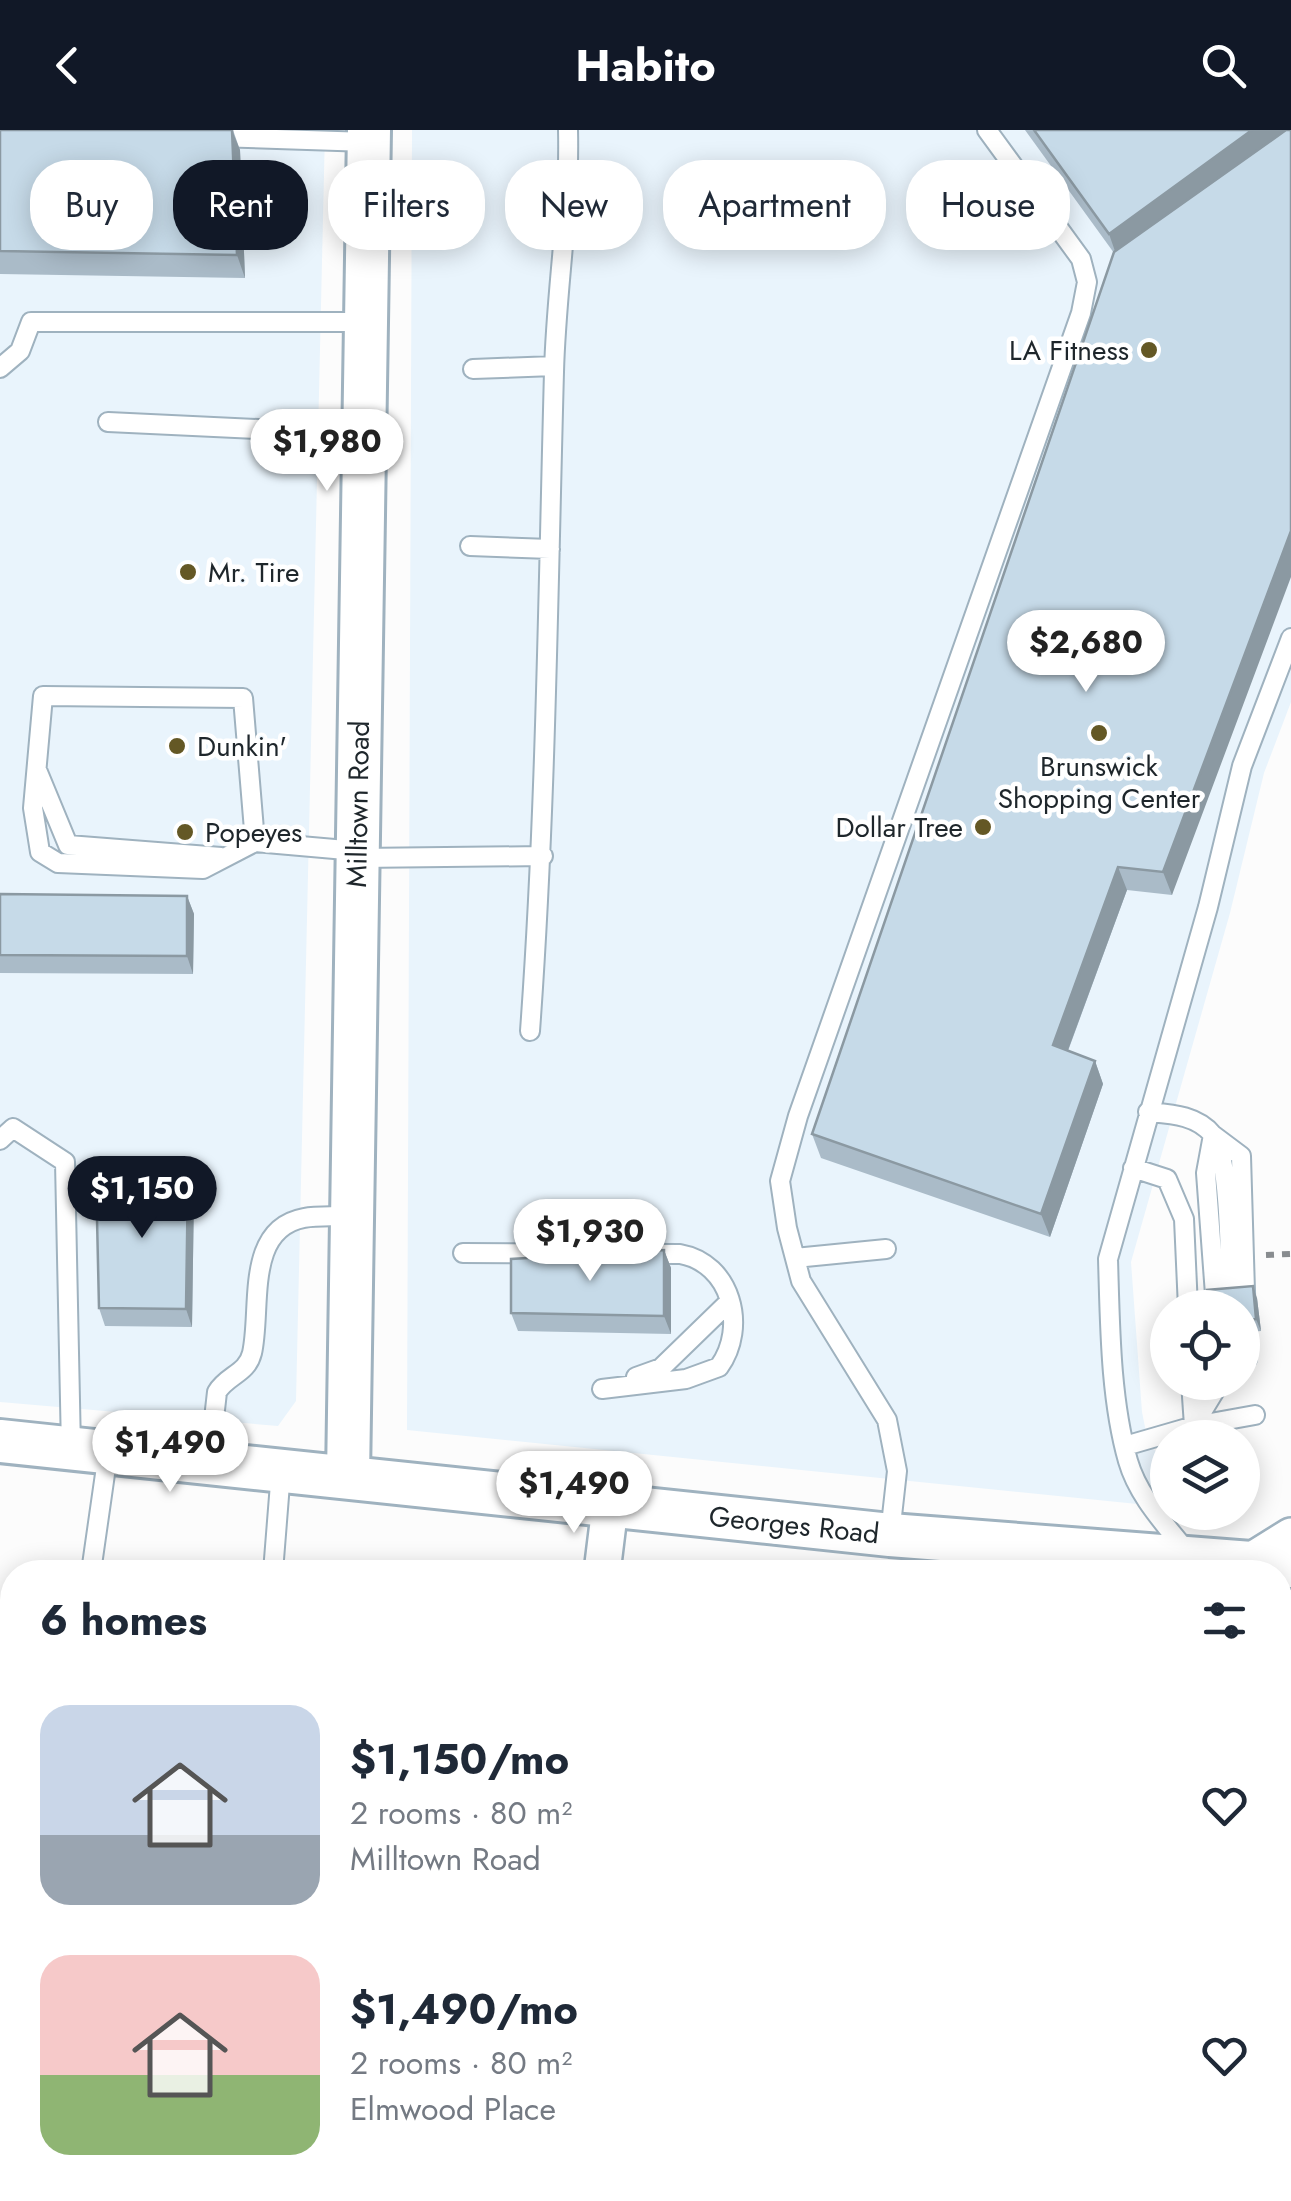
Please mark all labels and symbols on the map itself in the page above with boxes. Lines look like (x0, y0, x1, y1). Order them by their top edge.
place label: LA Fitness (1009, 330, 1129, 371)
marker: LA Fitness (1138, 339, 1160, 361)
pin: $1,980 (246, 409, 408, 494)
place label: Mr. Tire (208, 552, 299, 593)
marker: Mr. Tire (177, 561, 199, 583)
pin: $2,680 (1005, 610, 1167, 695)
street label: Milltown Road (336, 720, 380, 888)
marker: Brunswick Shopping Center (1088, 722, 1110, 744)
place label: Dunkin' (197, 726, 287, 767)
marker: Dunkin' (166, 735, 188, 757)
place label: Brunswick Shopping Center (998, 746, 1201, 819)
place label: Dollar Tree (836, 807, 963, 848)
place label: Popeyes (205, 812, 302, 853)
marker: Dollar Tree (972, 816, 994, 838)
marker: Popeyes (174, 821, 196, 843)
pin: $1,150 (61, 1156, 223, 1241)
pin: $1,930 (509, 1199, 671, 1284)
pin: $1,490 (89, 1410, 251, 1495)
pin: $1,490 (493, 1451, 655, 1536)
street label: Georges Road (707, 1496, 881, 1554)

